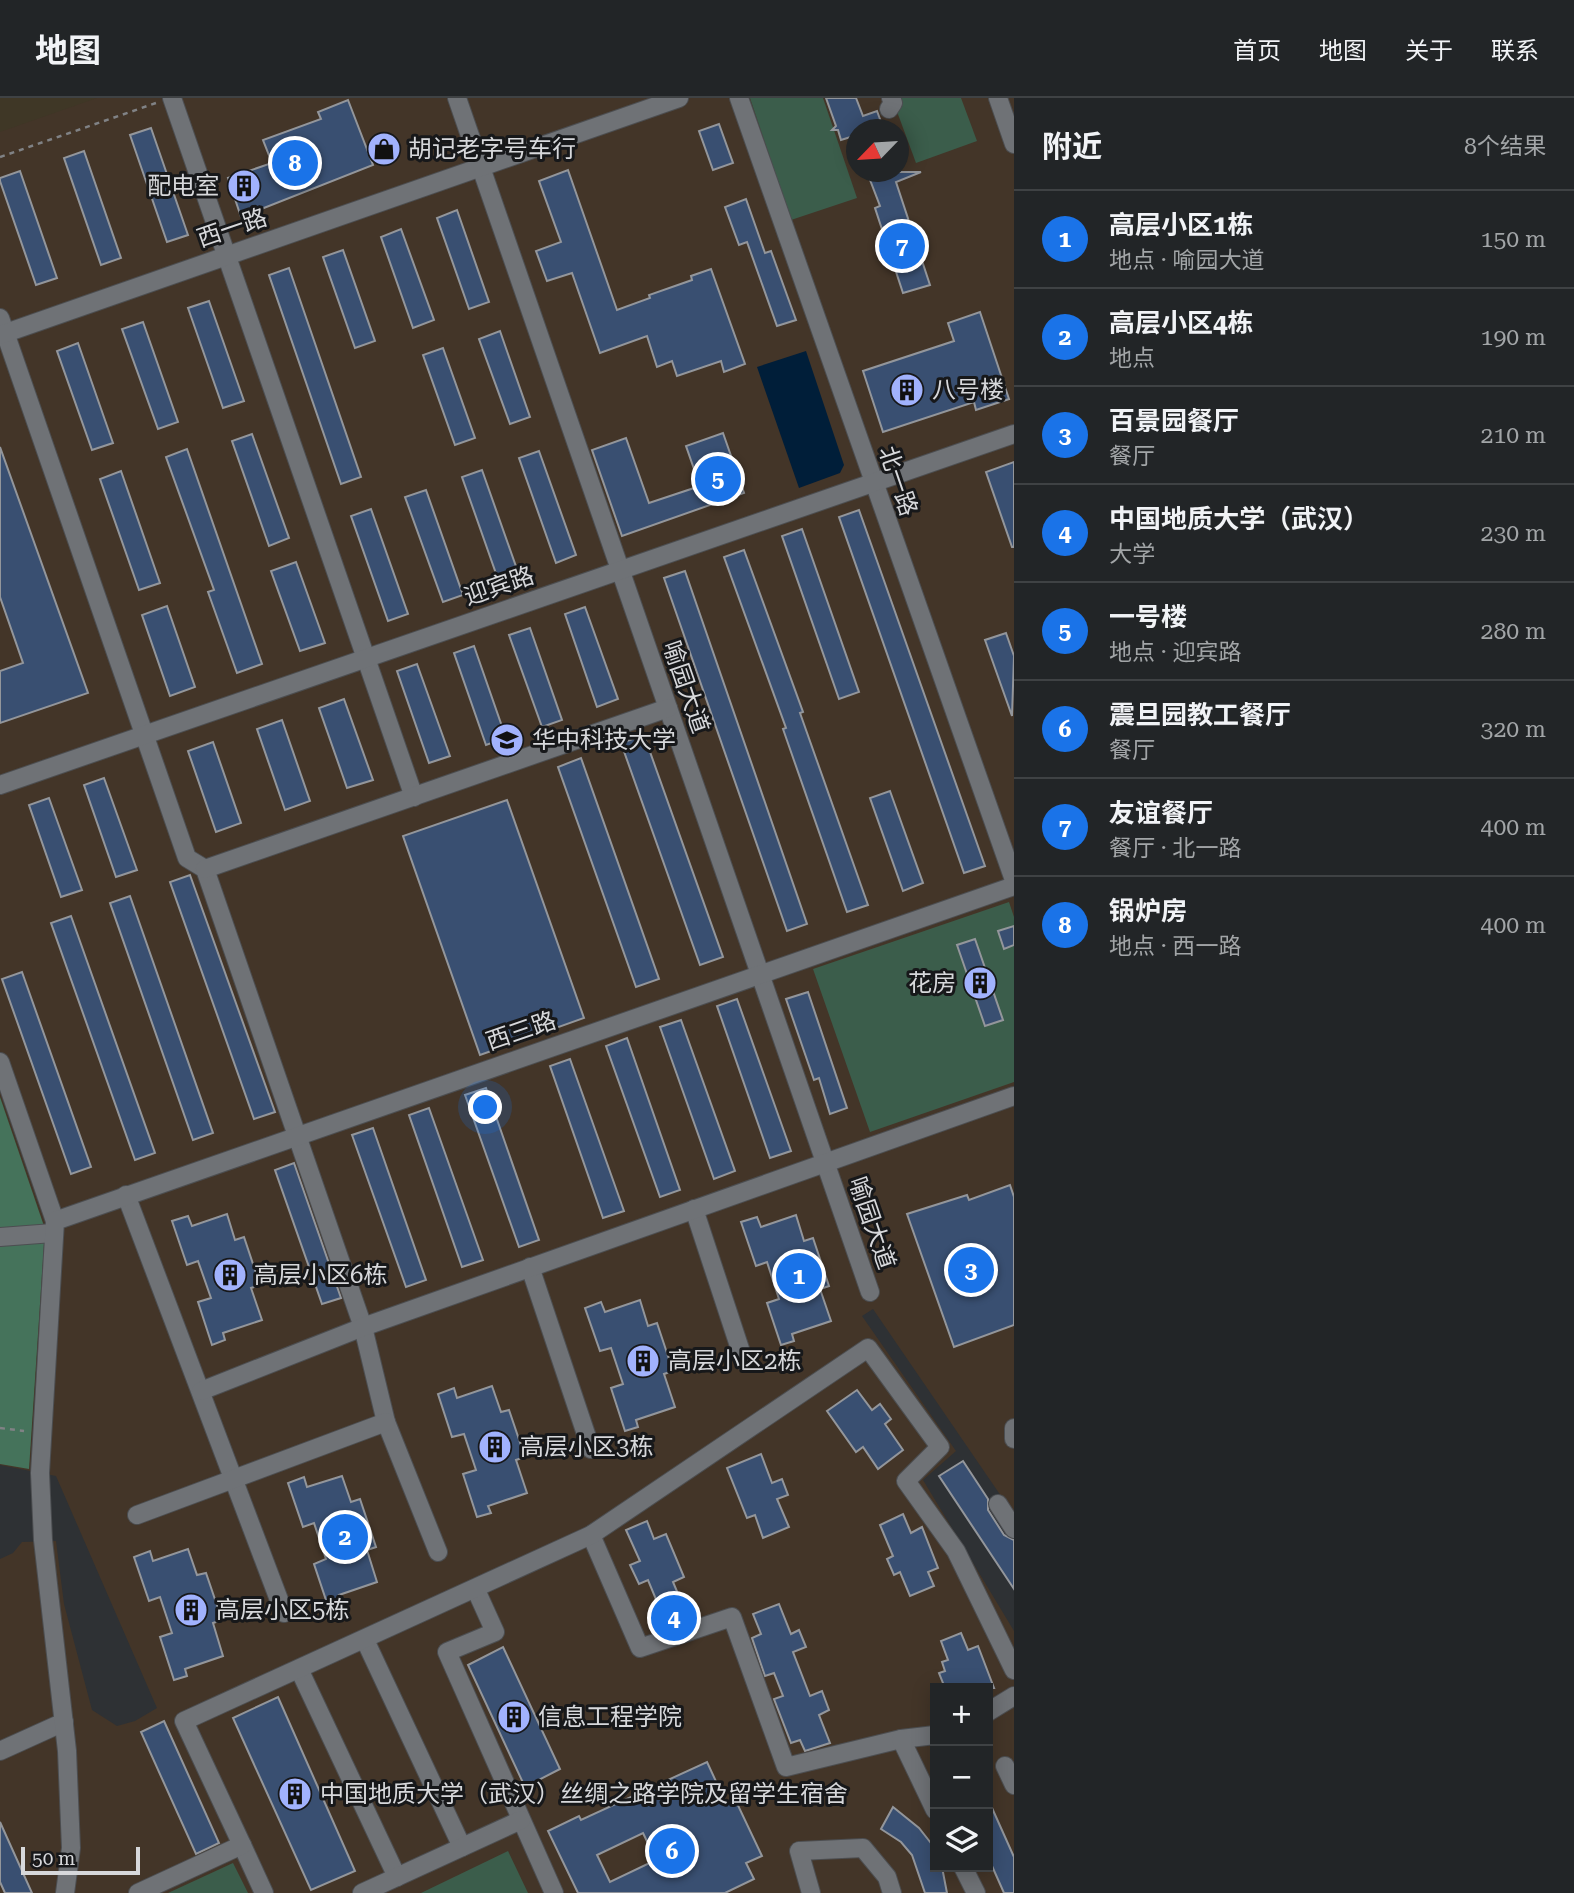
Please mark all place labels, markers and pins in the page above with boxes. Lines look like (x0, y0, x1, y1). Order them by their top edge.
shop icon: 胡记老字号车行 (365, 130, 403, 168)
place label: 胡记老字号车行 (408, 135, 576, 163)
pin: 8 (272, 137, 318, 189)
building icon: 配电室 (225, 167, 263, 205)
place label: 配电室 (147, 172, 219, 200)
pin: 7 (879, 220, 925, 272)
building icon: 八号楼 (888, 371, 926, 409)
place label: 八号楼 (932, 376, 1004, 404)
pin: 5 (695, 453, 741, 505)
school or university icon: 华中科技大学 (488, 721, 526, 759)
place label: 华中科技大学 (532, 726, 676, 754)
building icon: 花房 (961, 964, 999, 1002)
place label: 花房 (908, 969, 956, 997)
pin: 3 (948, 1244, 994, 1296)
pin: 1 (776, 1250, 822, 1302)
building icon: 高层小区6栋 (211, 1256, 249, 1294)
place label: 高层小区6栋 (254, 1261, 387, 1289)
building icon: 高层小区2栋 (624, 1342, 662, 1380)
place label: 高层小区2栋 (668, 1347, 801, 1375)
building icon: 高层小区3栋 (476, 1428, 514, 1466)
place label: 高层小区3栋 (520, 1433, 653, 1461)
pin: 2 (322, 1511, 368, 1563)
building icon: 高层小区5栋 (172, 1591, 210, 1629)
pin: 4 (651, 1592, 697, 1644)
place label: 高层小区5栋 (216, 1596, 349, 1624)
building icon: 信息工程学院 (495, 1698, 533, 1736)
place label: 信息工程学院 (538, 1703, 682, 1731)
building icon: 中国地质大学（武汉）丝绸之路学院及留学生宿舍 (276, 1775, 314, 1813)
place label: 中国地质大学（武汉）丝绸之路学院及留学生宿舍 (320, 1780, 848, 1808)
pin: 6 (649, 1825, 695, 1877)

